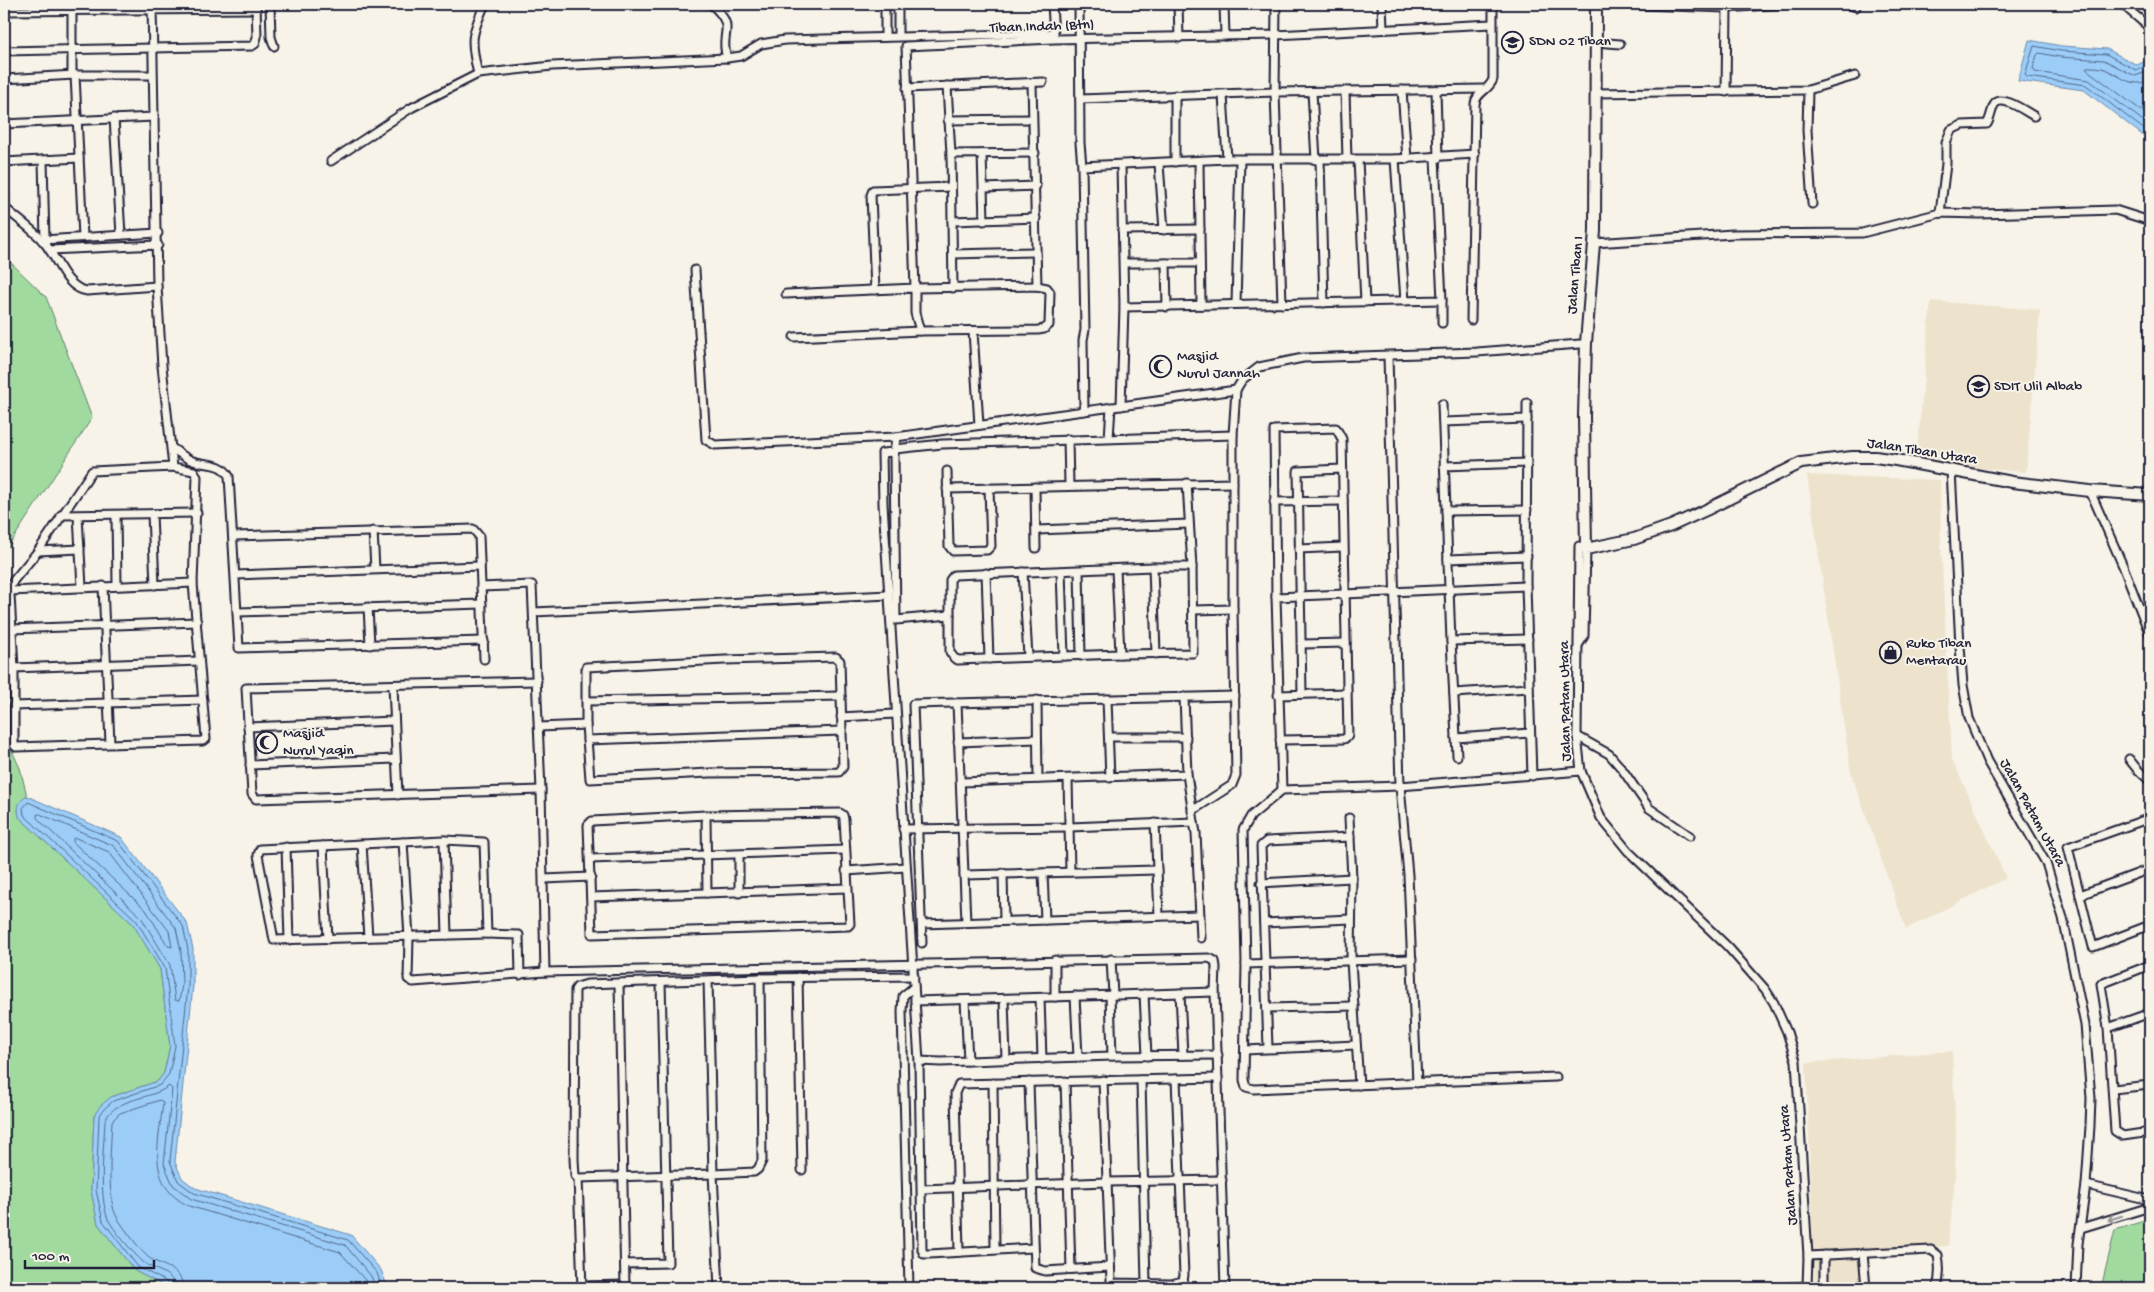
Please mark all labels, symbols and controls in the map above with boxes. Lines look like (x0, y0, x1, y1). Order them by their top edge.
street label: Tiban Indah (Btn) (988, 16, 1095, 38)
school or university icon: SDN 02 Tiban (1501, 30, 1525, 54)
place label: SDN 02 Tiban (1529, 33, 1611, 51)
street label: Jalan Tiban I (1564, 235, 1588, 315)
place label: Masjid Nurul Jannah (1177, 348, 1260, 383)
mosque icon: Masjid Nurul Jannah (1149, 354, 1173, 378)
school or university icon: SDIT Ulil Albab (1966, 375, 1990, 399)
place label: SDIT Ulil Albab (1994, 378, 2082, 396)
street label: Jalan Tiban Utara (1866, 434, 1979, 470)
place label: Ruko Tiban Mentarau (1906, 635, 1971, 670)
street label: Jalan Patam Utara (1556, 640, 1576, 761)
shop icon: Ruko Tiban Mentarau (1878, 641, 1902, 665)
place label: Masjid Nurul Yaqin (283, 725, 354, 760)
mosque icon: Masjid Nurul Yaqin (255, 731, 279, 755)
street label: Jalan Patam Utara (1995, 756, 2069, 871)
street label: Jalan Patam Utara (1776, 1104, 1802, 1226)
one-way arrow (2108, 1213, 2124, 1223)
scale bar (25, 1237, 154, 1269)
text: 100 m (31, 1248, 70, 1266)

